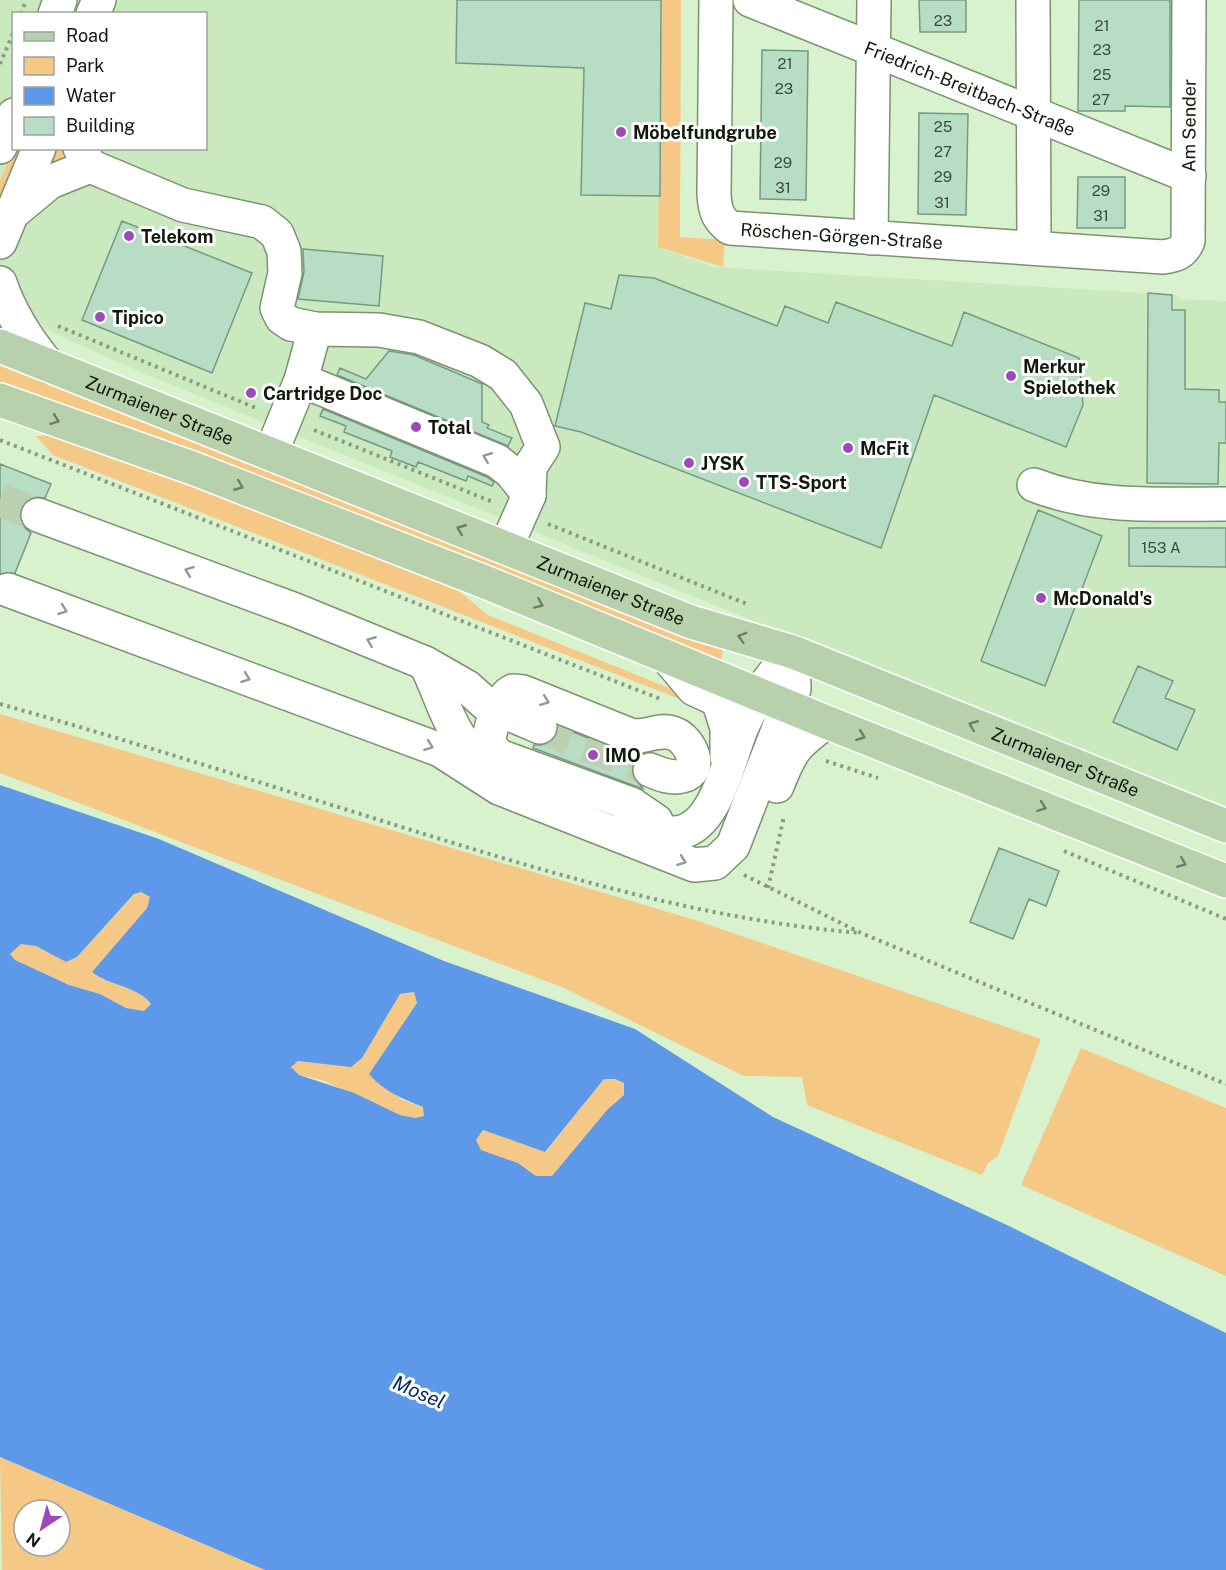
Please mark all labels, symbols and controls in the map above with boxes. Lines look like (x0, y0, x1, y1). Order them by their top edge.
legend (12, 12, 207, 150)
house number: 23 (934, 12, 952, 29)
house number: 21 (1094, 17, 1110, 34)
text: Road (66, 25, 109, 46)
street label: Friedrich-Breitbach-Straße (861, 36, 1079, 140)
house number: 23 (1093, 41, 1111, 58)
text: Park (66, 55, 104, 76)
house number: 21 (777, 55, 793, 72)
house number: 25 (1093, 66, 1111, 83)
street label: Am Sender (1178, 79, 1199, 172)
house number: 23 (775, 80, 793, 97)
text: Water (66, 85, 116, 106)
house number: 27 (1092, 91, 1110, 108)
text: Building (66, 115, 135, 136)
house number: 25 (934, 118, 952, 135)
place label: Möbelfundgrube (633, 122, 777, 143)
marker: Möbelfundgrube (614, 125, 628, 139)
house number: 27 (934, 143, 952, 160)
house number: 29 (774, 154, 792, 171)
house number: 29 (934, 168, 952, 185)
house number: 31 (775, 179, 791, 196)
house number: 29 (1092, 182, 1110, 199)
house number: 31 (934, 194, 950, 211)
house number: 31 (1093, 207, 1109, 224)
street label: Röschen-Görgen-Straße (740, 218, 944, 253)
place label: Telekom (141, 226, 213, 247)
marker: Telekom (122, 229, 136, 243)
place label: Tipico (112, 307, 164, 328)
marker: Tipico (93, 310, 107, 324)
place label: Merkur Spielothek (1023, 356, 1117, 398)
marker: Merkur Spielothek (1004, 369, 1018, 383)
street label: Zurmaiener Straße (83, 371, 237, 449)
place label: Cartridge Doc (263, 383, 383, 404)
marker: Cartridge Doc (244, 386, 258, 400)
one-way arrow (49, 413, 60, 426)
place label: Total (428, 417, 471, 438)
marker: Total (409, 420, 423, 434)
place label: McFit (860, 438, 909, 459)
marker: McFit (841, 441, 855, 455)
one-way arrow (482, 452, 493, 464)
place label: JYSK (701, 453, 745, 474)
marker: JYSK (682, 456, 696, 470)
place label: TTS-Sport (756, 472, 847, 493)
marker: TTS-Sport (737, 475, 751, 489)
one-way arrow (232, 479, 243, 491)
one-way arrow (457, 524, 467, 537)
house number: 153 A (1141, 539, 1181, 556)
street label: Zurmaiener Straße (534, 551, 688, 629)
one-way arrow (184, 566, 194, 579)
place label: McDonald's (1053, 588, 1152, 609)
marker: McDonald's (1034, 591, 1048, 605)
one-way arrow (532, 597, 543, 609)
one-way arrow (57, 603, 68, 616)
one-way arrow (737, 632, 748, 644)
one-way arrow (366, 636, 377, 648)
one-way arrow (240, 671, 251, 684)
one-way arrow (539, 693, 550, 706)
one-way arrow (968, 720, 979, 732)
street label: Zurmaiener Straße (988, 722, 1142, 801)
one-way arrow (855, 729, 866, 741)
one-way arrow (423, 739, 434, 751)
place label: IMO (605, 745, 641, 766)
marker: IMO (586, 748, 600, 762)
one-way arrow (1036, 800, 1047, 812)
one-way arrow (676, 854, 687, 867)
one-way arrow (1176, 856, 1187, 868)
water label: Mosel (389, 1370, 449, 1414)
north arrow (12, 1498, 72, 1558)
text: N (23, 1528, 44, 1551)

